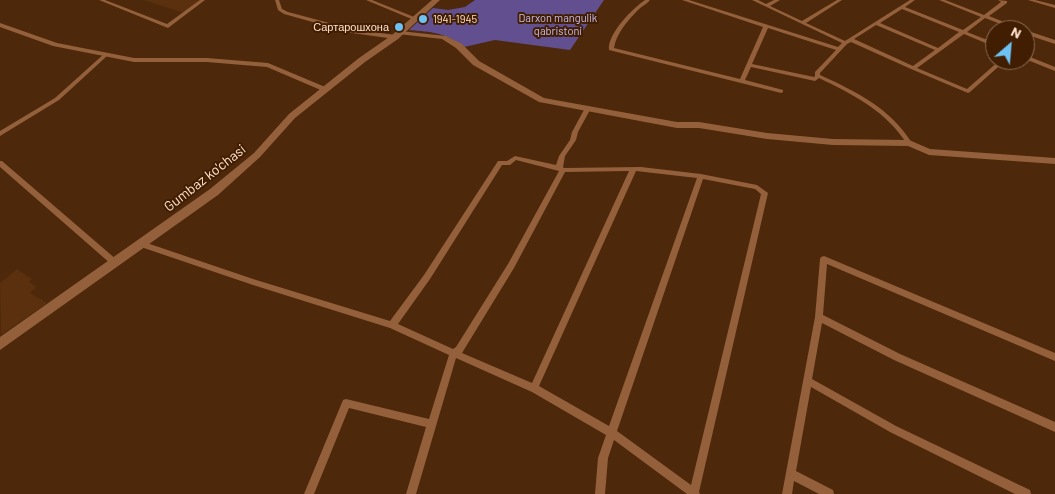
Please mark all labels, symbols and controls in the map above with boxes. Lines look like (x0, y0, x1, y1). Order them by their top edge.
park label: Darxon mangulik qabristoni (519, 11, 597, 37)
place label: 1941-1945 (433, 12, 477, 26)
marker: 1941-1945 (417, 13, 429, 25)
place label: Сартарошхона (313, 20, 389, 34)
north arrow (985, 20, 1035, 70)
marker: Сартарошхона (393, 21, 405, 33)
text: N (1009, 22, 1025, 42)
street label: Gumbaz ko'chasi (161, 141, 249, 215)

